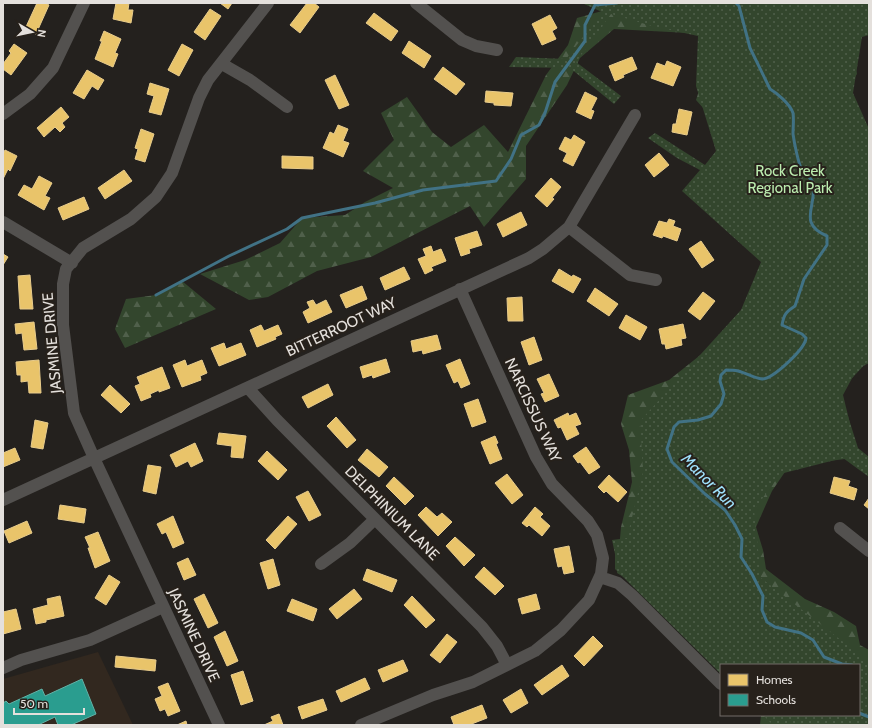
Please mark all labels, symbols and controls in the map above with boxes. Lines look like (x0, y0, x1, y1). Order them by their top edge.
north arrow (12, 12, 52, 52)
text: N (34, 29, 49, 39)
park label: Rock Creek Regional Park (747, 162, 833, 197)
street label: JASMINE DRIVE (39, 292, 65, 395)
street label: BITTERROOT WAY (283, 293, 399, 360)
street label: NARCISSUS WAY (501, 355, 565, 465)
water label: Manor Run (677, 449, 741, 513)
street label: DELPHINIUM LANE (341, 462, 443, 564)
street label: JASMINE DRIVE (164, 584, 224, 685)
legend (720, 664, 860, 716)
text: Homes (756, 672, 793, 687)
scale bar (14, 690, 84, 716)
text: Schools (756, 692, 796, 707)
text: 50 m (20, 696, 48, 711)

